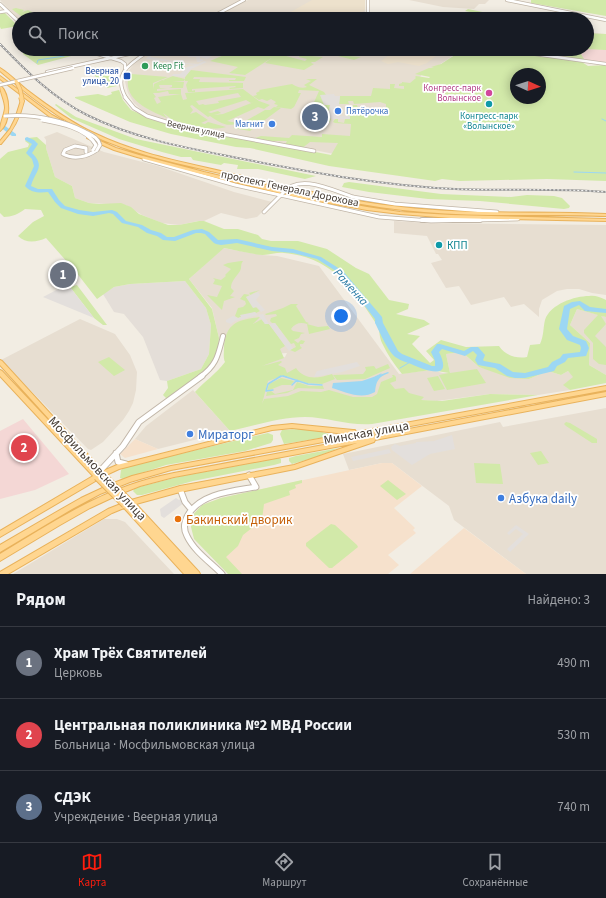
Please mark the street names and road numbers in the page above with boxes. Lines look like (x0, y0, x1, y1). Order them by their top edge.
street label: Веерная улица (166, 117, 226, 142)
street label: проспект Генерала Дорохова (220, 167, 360, 210)
street label: Мосфильмовская улица (44, 413, 150, 525)
street label: Минская улица (322, 417, 410, 449)

